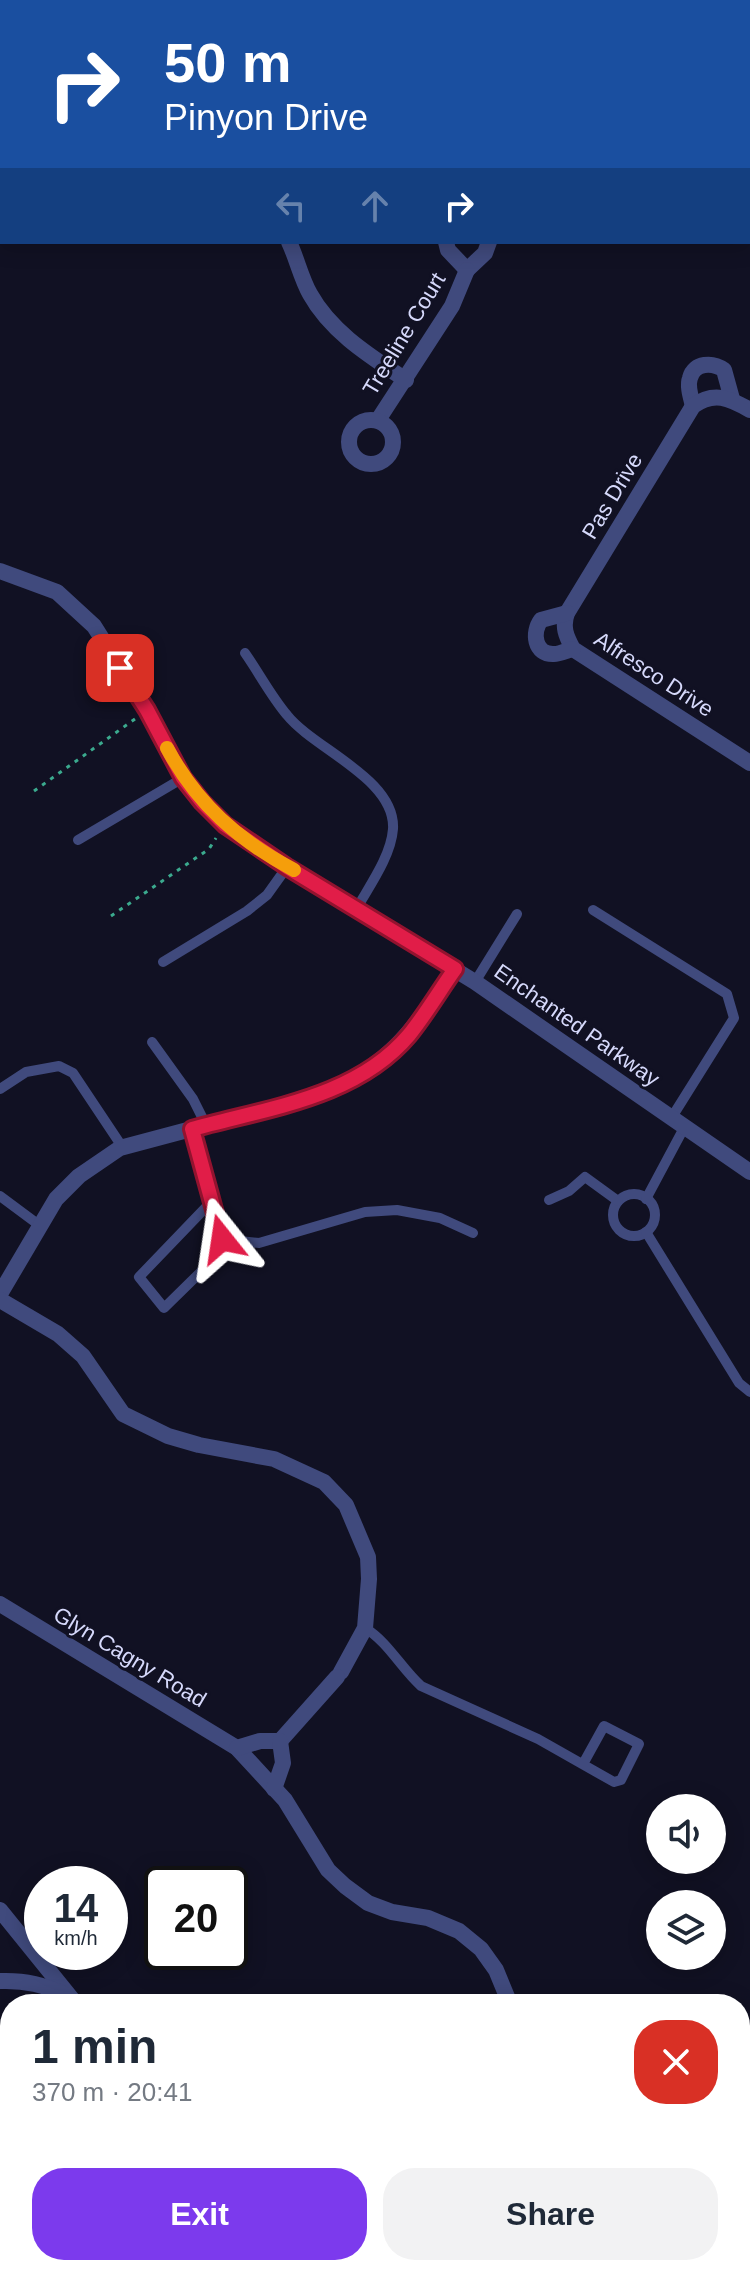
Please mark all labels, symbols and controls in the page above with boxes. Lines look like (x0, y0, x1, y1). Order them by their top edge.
text: 50 m (164, 31, 292, 94)
icon: right (32, 32, 136, 136)
text: Pinyon Drive (164, 97, 368, 138)
icon: left (269, 184, 313, 228)
icon: ahead (353, 184, 397, 228)
icon: right (437, 184, 481, 228)
street label: Treeline Court (358, 268, 450, 400)
street label: Pas Drive (577, 449, 647, 543)
street label: Alfresco Drive (590, 626, 718, 722)
pin (86, 634, 154, 702)
icon: arrive (98, 646, 142, 690)
street label: Enchanted Parkway (490, 959, 664, 1091)
position arrow (180, 1197, 264, 1281)
street label: Glyn Cagny Road (49, 1602, 211, 1712)
map controls (646, 1794, 726, 1970)
button: sound (646, 1794, 726, 1874)
speed limit sign: 20 (144, 1866, 248, 1970)
text: 14 (54, 1886, 98, 1930)
button: layers (646, 1890, 726, 1970)
text: km/h (54, 1927, 98, 1949)
text: 1 min (32, 2020, 157, 2073)
button: close (634, 2020, 718, 2104)
text: 370 m · 20:41 (32, 2077, 192, 2107)
button: Exit (32, 2168, 367, 2260)
button: Share (383, 2168, 718, 2260)

